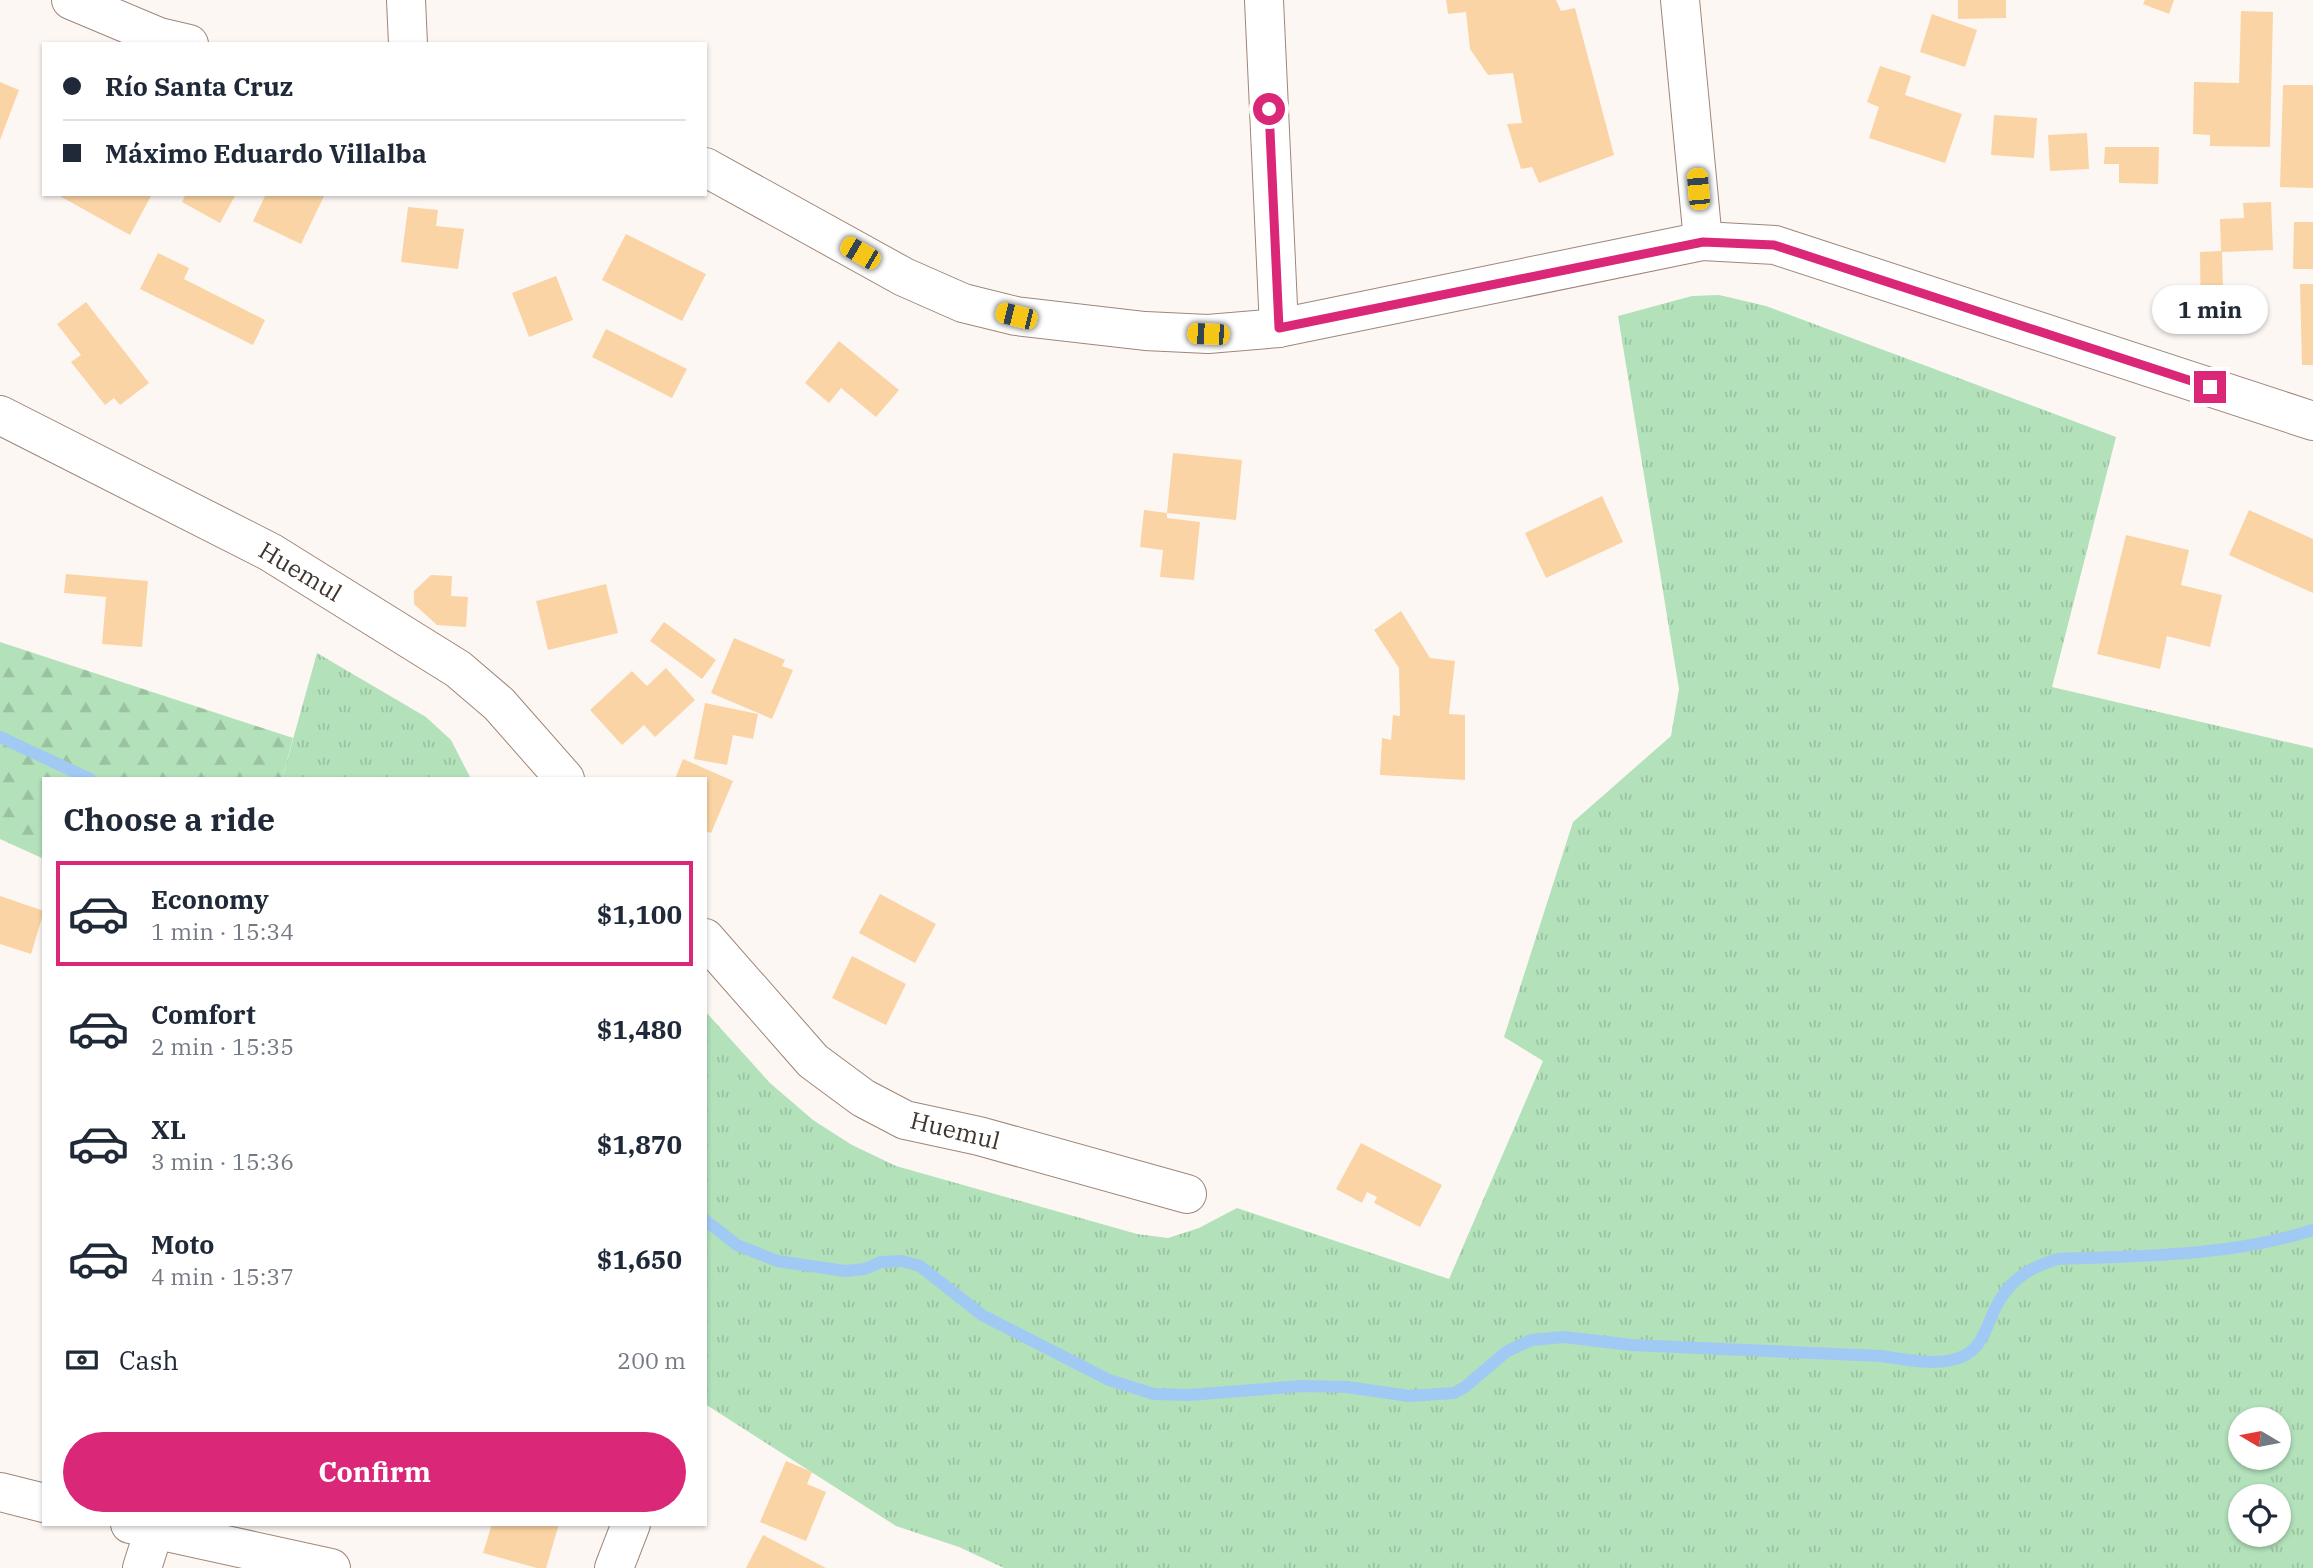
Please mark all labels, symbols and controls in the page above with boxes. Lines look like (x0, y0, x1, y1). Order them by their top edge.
text: Río Santa Cruz (105, 69, 293, 103)
route start (1253, 93, 1285, 125)
text: Máximo Eduardo Villalba (105, 136, 427, 170)
car (1686, 167, 1711, 211)
car (837, 233, 884, 273)
callout: 1 min (2152, 286, 2268, 334)
text: 1 min (2178, 294, 2242, 324)
car (994, 301, 1039, 331)
car (1187, 323, 1230, 345)
route end (2194, 371, 2226, 403)
street label: Huemul (253, 534, 348, 608)
text: Choose a ride (63, 798, 275, 840)
icon: car (67, 882, 130, 945)
text: Economy (151, 882, 269, 916)
text: $1,100 (597, 897, 682, 931)
text: 1 min · 15:34 (151, 916, 294, 946)
icon: car (67, 997, 130, 1060)
text: Comfort (151, 997, 256, 1031)
text: $1,480 (597, 1012, 682, 1046)
text: 2 min · 15:35 (151, 1031, 294, 1061)
street label: Huemul (907, 1103, 1004, 1157)
icon: car (67, 1112, 130, 1175)
text: XL (151, 1112, 186, 1146)
text: $1,870 (597, 1127, 682, 1161)
text: 3 min · 15:36 (151, 1146, 294, 1176)
icon: car (67, 1227, 130, 1290)
text: Moto (151, 1227, 214, 1261)
text: $1,650 (597, 1242, 682, 1276)
text: 4 min · 15:37 (151, 1261, 294, 1291)
icon: cash (63, 1341, 101, 1379)
text: Cash (119, 1343, 179, 1377)
text: 200 m (617, 1345, 686, 1375)
north arrow (2228, 1407, 2291, 1470)
map controls (2228, 1407, 2291, 1547)
button: Confirm (63, 1432, 686, 1512)
button: locate (2228, 1484, 2291, 1547)

